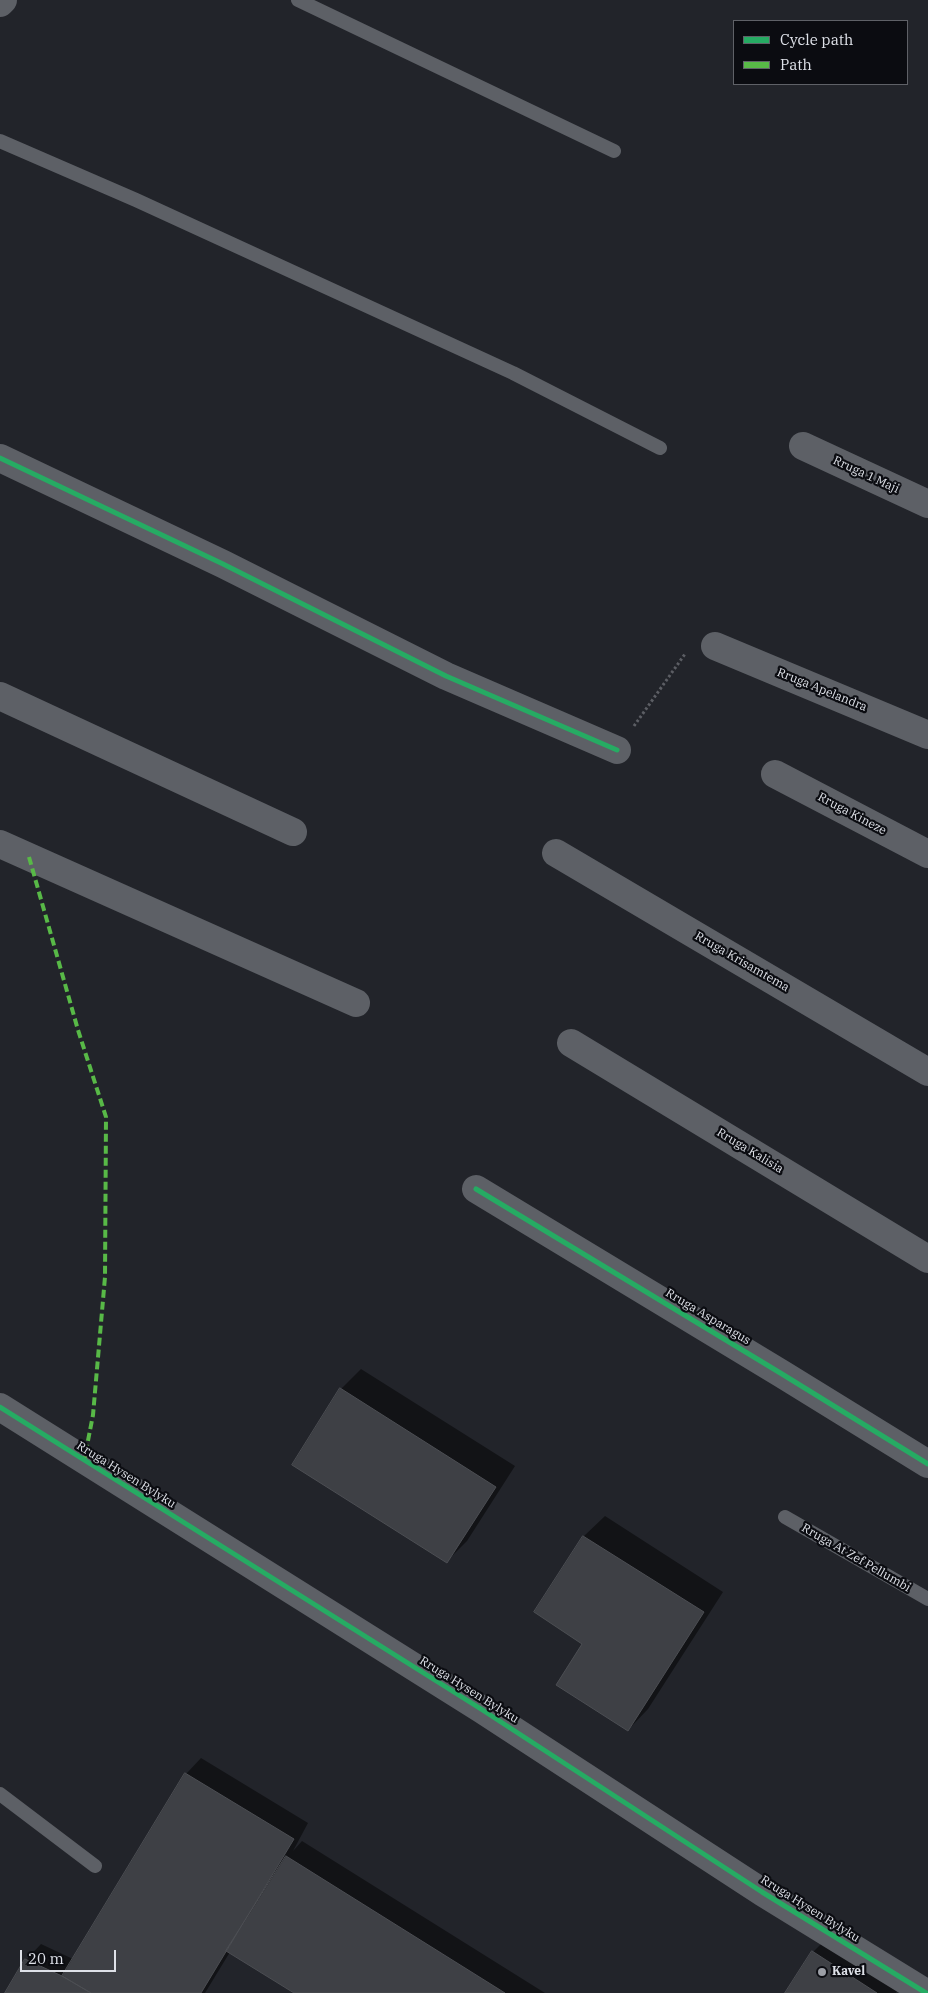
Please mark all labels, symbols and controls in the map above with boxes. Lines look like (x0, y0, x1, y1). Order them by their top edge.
legend (733, 20, 908, 85)
text: Cycle path (780, 30, 853, 49)
text: Path (780, 55, 812, 74)
street label: Rruga 1 Maji (831, 453, 901, 497)
street label: Rruga Apelandra (775, 665, 869, 715)
street label: Rruga Kineze (815, 790, 889, 838)
street label: Rruga Krisamtema (692, 929, 792, 995)
street label: Rruga Kalisia (714, 1125, 786, 1177)
street label: Rruga Asparagus (663, 1286, 753, 1348)
street label: Rruga Hysen Bylyku (74, 1439, 178, 1511)
street label: Rruga At Zef Pellumbi (799, 1521, 913, 1595)
street label: Rruga Hysen Bylyku (417, 1654, 521, 1726)
street label: Rruga Hysen Bylyku (758, 1873, 862, 1945)
scale bar (22, 1940, 119, 1972)
text: 20 m (28, 1949, 64, 1968)
place label: Kavel (832, 1965, 865, 1979)
marker: Kavel (816, 1966, 828, 1978)

